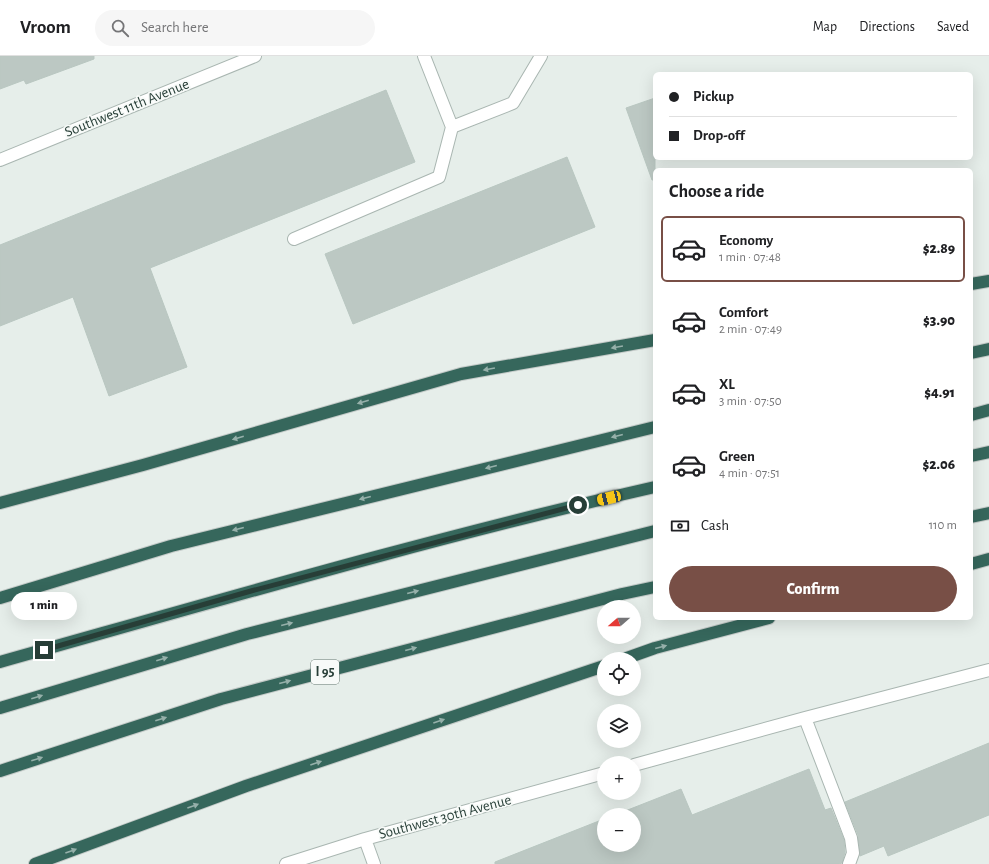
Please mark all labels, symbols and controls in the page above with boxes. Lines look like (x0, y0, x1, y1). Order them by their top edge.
search box (95, 10, 375, 46)
icon: search (109, 17, 131, 39)
text: Vroom (20, 18, 71, 37)
text: Search here (141, 20, 209, 35)
text: Map (813, 20, 837, 34)
text: Directions (859, 20, 915, 34)
text: Saved (937, 20, 969, 34)
street label: Southwest 11th Avenue (63, 76, 191, 140)
text: Pickup (693, 89, 734, 104)
text: Drop-off (693, 128, 745, 143)
text: Choose a ride (669, 183, 764, 201)
icon: car (671, 231, 707, 267)
text: Economy (719, 233, 773, 248)
text: $2.89 (923, 241, 955, 256)
text: 1 min · 07:48 (719, 251, 781, 264)
icon: car (671, 303, 707, 339)
text: Comfort (719, 305, 768, 320)
text: $3.90 (923, 313, 955, 328)
text: 2 min · 07:49 (719, 323, 782, 336)
one-way arrow (610, 344, 623, 350)
one-way arrow (482, 367, 495, 373)
icon: car (671, 375, 707, 411)
text: XL (719, 377, 735, 392)
text: $4.91 (924, 385, 955, 400)
text: 3 min · 07:50 (719, 395, 782, 408)
one-way arrow (357, 399, 369, 405)
one-way arrow (611, 433, 623, 439)
one-way arrow (232, 435, 244, 441)
icon: car (671, 447, 707, 483)
text: Green (719, 449, 755, 464)
text: $2.06 (922, 457, 955, 472)
one-way arrow (485, 464, 497, 470)
text: 4 min · 07:51 (719, 467, 780, 480)
car (596, 489, 622, 507)
one-way arrow (358, 495, 370, 501)
route start (569, 496, 587, 514)
icon: cash (669, 515, 691, 537)
text: Cash (701, 518, 729, 533)
text: 110 m (929, 519, 957, 532)
one-way arrow (232, 527, 245, 533)
button: Confirm (669, 566, 957, 612)
one-way arrow (407, 589, 419, 595)
callout: 1 min (11, 592, 77, 620)
text: 1 min (30, 599, 58, 612)
north arrow (597, 600, 641, 644)
map controls (597, 600, 641, 852)
one-way arrow (280, 620, 293, 626)
route end (35, 641, 53, 659)
one-way arrow (655, 644, 667, 650)
one-way arrow (405, 646, 417, 652)
button: locate (597, 652, 641, 696)
one-way arrow (156, 656, 168, 662)
road number: I 95 (311, 660, 339, 684)
one-way arrow (279, 679, 291, 685)
one-way arrow (32, 694, 44, 700)
button: layers (597, 704, 641, 748)
one-way arrow (155, 715, 167, 721)
one-way arrow (434, 718, 446, 724)
one-way arrow (31, 756, 43, 762)
button: + (597, 756, 641, 800)
one-way arrow (311, 759, 323, 765)
street label: Southwest 30th Avenue (377, 792, 513, 842)
one-way arrow (188, 802, 200, 808)
button: − (597, 808, 641, 852)
one-way arrow (66, 847, 78, 853)

